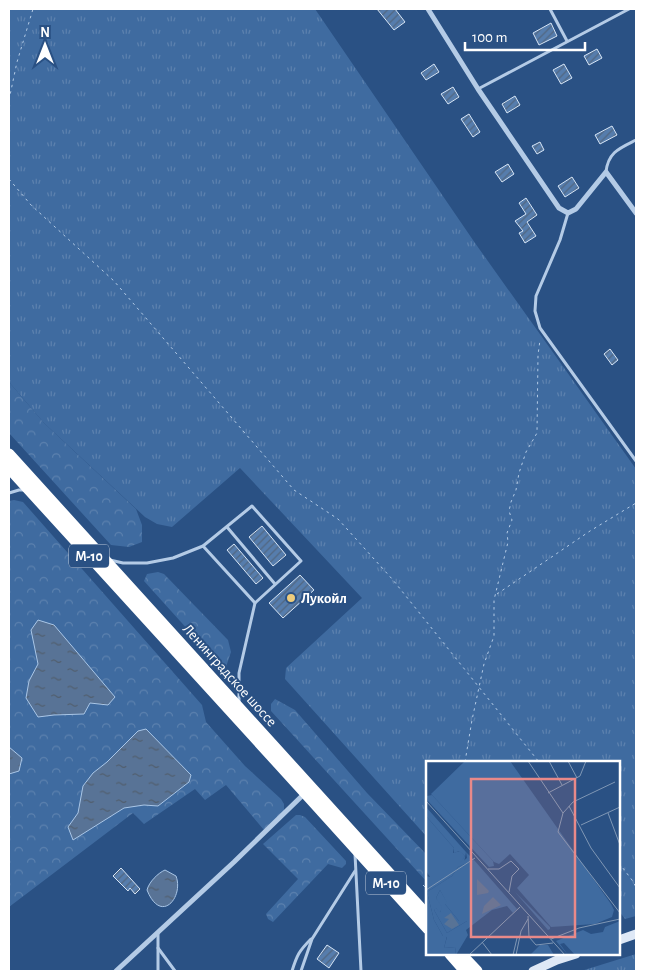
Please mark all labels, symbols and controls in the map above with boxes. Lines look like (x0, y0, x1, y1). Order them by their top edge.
north arrow (20, 20, 70, 70)
scale bar (465, 20, 585, 52)
text: N (40, 26, 50, 40)
text: 100 m (472, 30, 507, 45)
road number: М-10 (69, 544, 109, 568)
place label: Лукойл (301, 591, 347, 606)
marker: Лукойл (285, 592, 297, 604)
street label: Ленинградское шоссе (180, 621, 280, 730)
inset map (426, 761, 620, 955)
road number: М-10 (366, 871, 406, 894)

